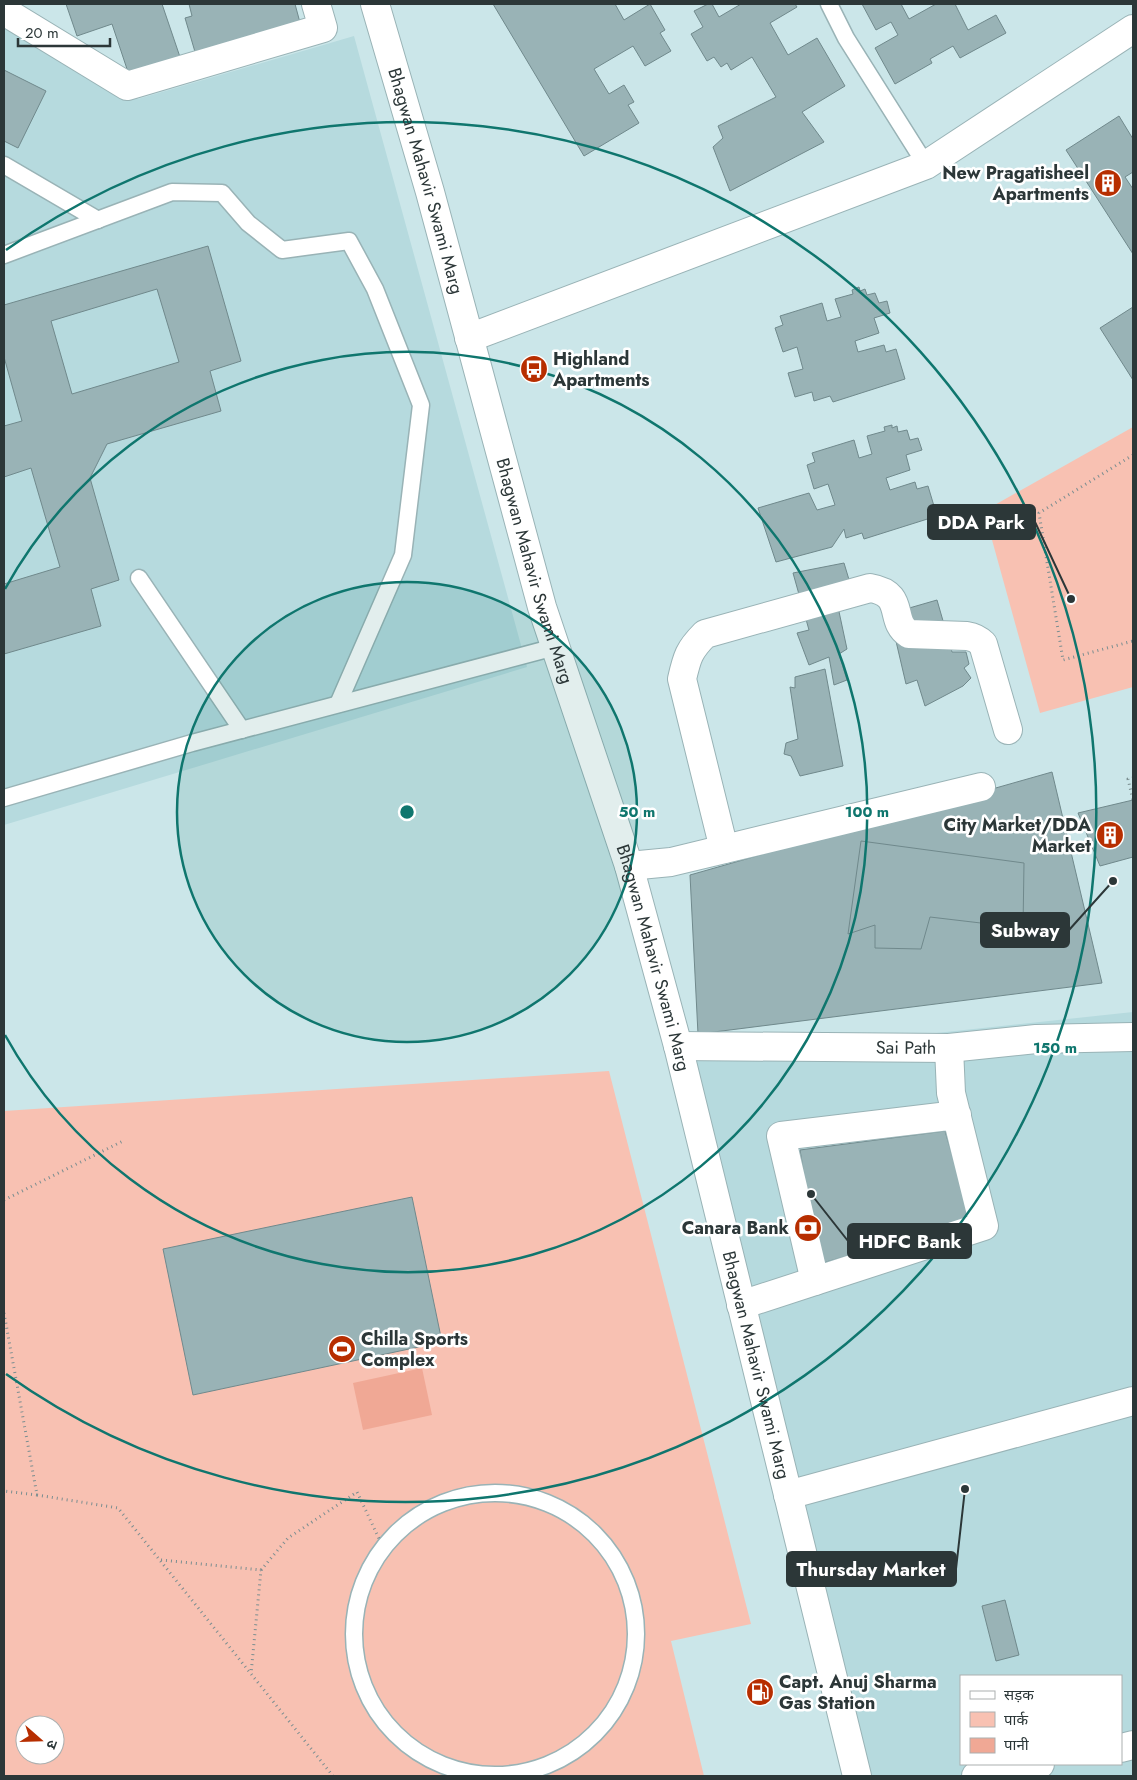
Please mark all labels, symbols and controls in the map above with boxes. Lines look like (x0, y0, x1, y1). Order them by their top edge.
scale bar (18, 15, 110, 47)
text: 20 m (25, 22, 59, 44)
street label: Bhagwan Mahavir Swami Marg (381, 65, 470, 297)
place label: New Pragatisheel Apartments (942, 160, 1089, 207)
building icon: New Pragatisheel Apartments (1093, 168, 1123, 198)
place label: Highland Apartments (552, 346, 650, 393)
bus stop icon: Highland Apartments (519, 354, 549, 384)
street label: Bhagwan Mahavir Swami Marg (489, 455, 580, 687)
callout: DDA Park (928, 505, 1035, 539)
text: DDA Park (937, 509, 1025, 536)
text: 50 m (619, 801, 655, 823)
text: 100 m (845, 801, 889, 823)
centre of rings (398, 803, 416, 821)
place label: City Market/DDA Market (944, 812, 1092, 859)
building icon: City Market/DDA Market (1095, 820, 1125, 850)
street label: Bhagwan Mahavir Swami Marg (610, 841, 697, 1074)
callout: Subway (981, 913, 1069, 947)
text: Subway (991, 917, 1060, 944)
street label: Sai Path (876, 1034, 936, 1061)
text: 150 m (1033, 1037, 1077, 1059)
bank icon: Canara Bank (793, 1213, 823, 1243)
place label: Canara Bank (682, 1215, 790, 1241)
callout: HDFC Bank (848, 1224, 971, 1258)
text: HDFC Bank (858, 1228, 962, 1255)
street label: Bhagwan Mahavir Swami Marg (716, 1248, 797, 1482)
place label: Chilla Sports Complex (361, 1326, 468, 1373)
sports icon: Chilla Sports Complex (327, 1334, 357, 1364)
callout: Thursday Market (787, 1552, 956, 1586)
text: Thursday Market (797, 1556, 945, 1583)
place label: Capt. Anuj Sharma Gas Station (779, 1669, 937, 1716)
legend (960, 1675, 1122, 1765)
fuel station icon: Capt. Anuj Sharma Gas Station (745, 1677, 775, 1707)
text: सड़क (1004, 1684, 1034, 1706)
text: पार्क (1004, 1709, 1028, 1731)
north arrow (15, 1715, 65, 1765)
text: पानी (1004, 1734, 1030, 1756)
text: उ (41, 1737, 63, 1752)

